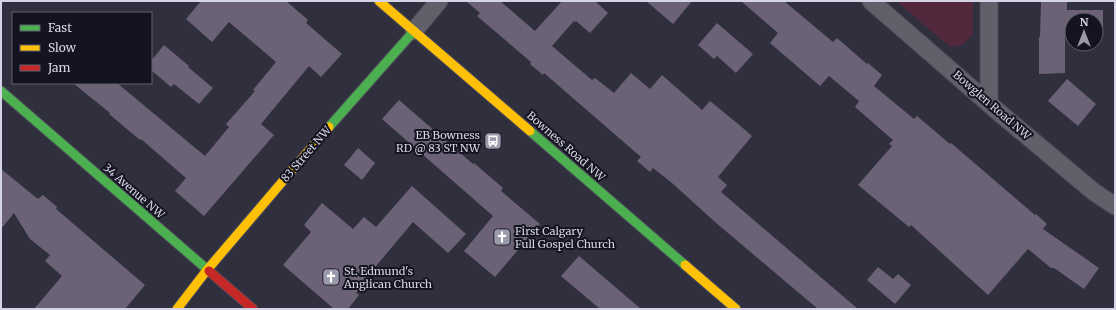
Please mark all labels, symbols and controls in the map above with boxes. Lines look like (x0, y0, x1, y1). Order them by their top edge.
legend (12, 12, 152, 84)
north arrow (1064, 12, 1104, 52)
text: N (1080, 15, 1089, 29)
text: Fast (48, 20, 72, 35)
text: Slow (48, 40, 77, 55)
text: Jam (47, 60, 71, 75)
street label: Bowglen Road NW (950, 68, 1034, 143)
street label: Bowness Road NW (524, 108, 609, 185)
street label: 83 Street NW (278, 123, 335, 185)
place label: EB Bowness RD @ 83 ST NW (396, 128, 481, 155)
bus stop icon: EB Bowness RD @ 83 ST NW (483, 131, 503, 151)
street label: 34 Avenue NW (100, 161, 168, 222)
place label: First Calgary Full Gospel Church (515, 224, 616, 251)
church icon: First Calgary Full Gospel Church (492, 227, 512, 247)
place label: St. Edmund's Anglican Church (343, 264, 433, 291)
church icon: St. Edmund's Anglican Church (321, 267, 341, 287)

